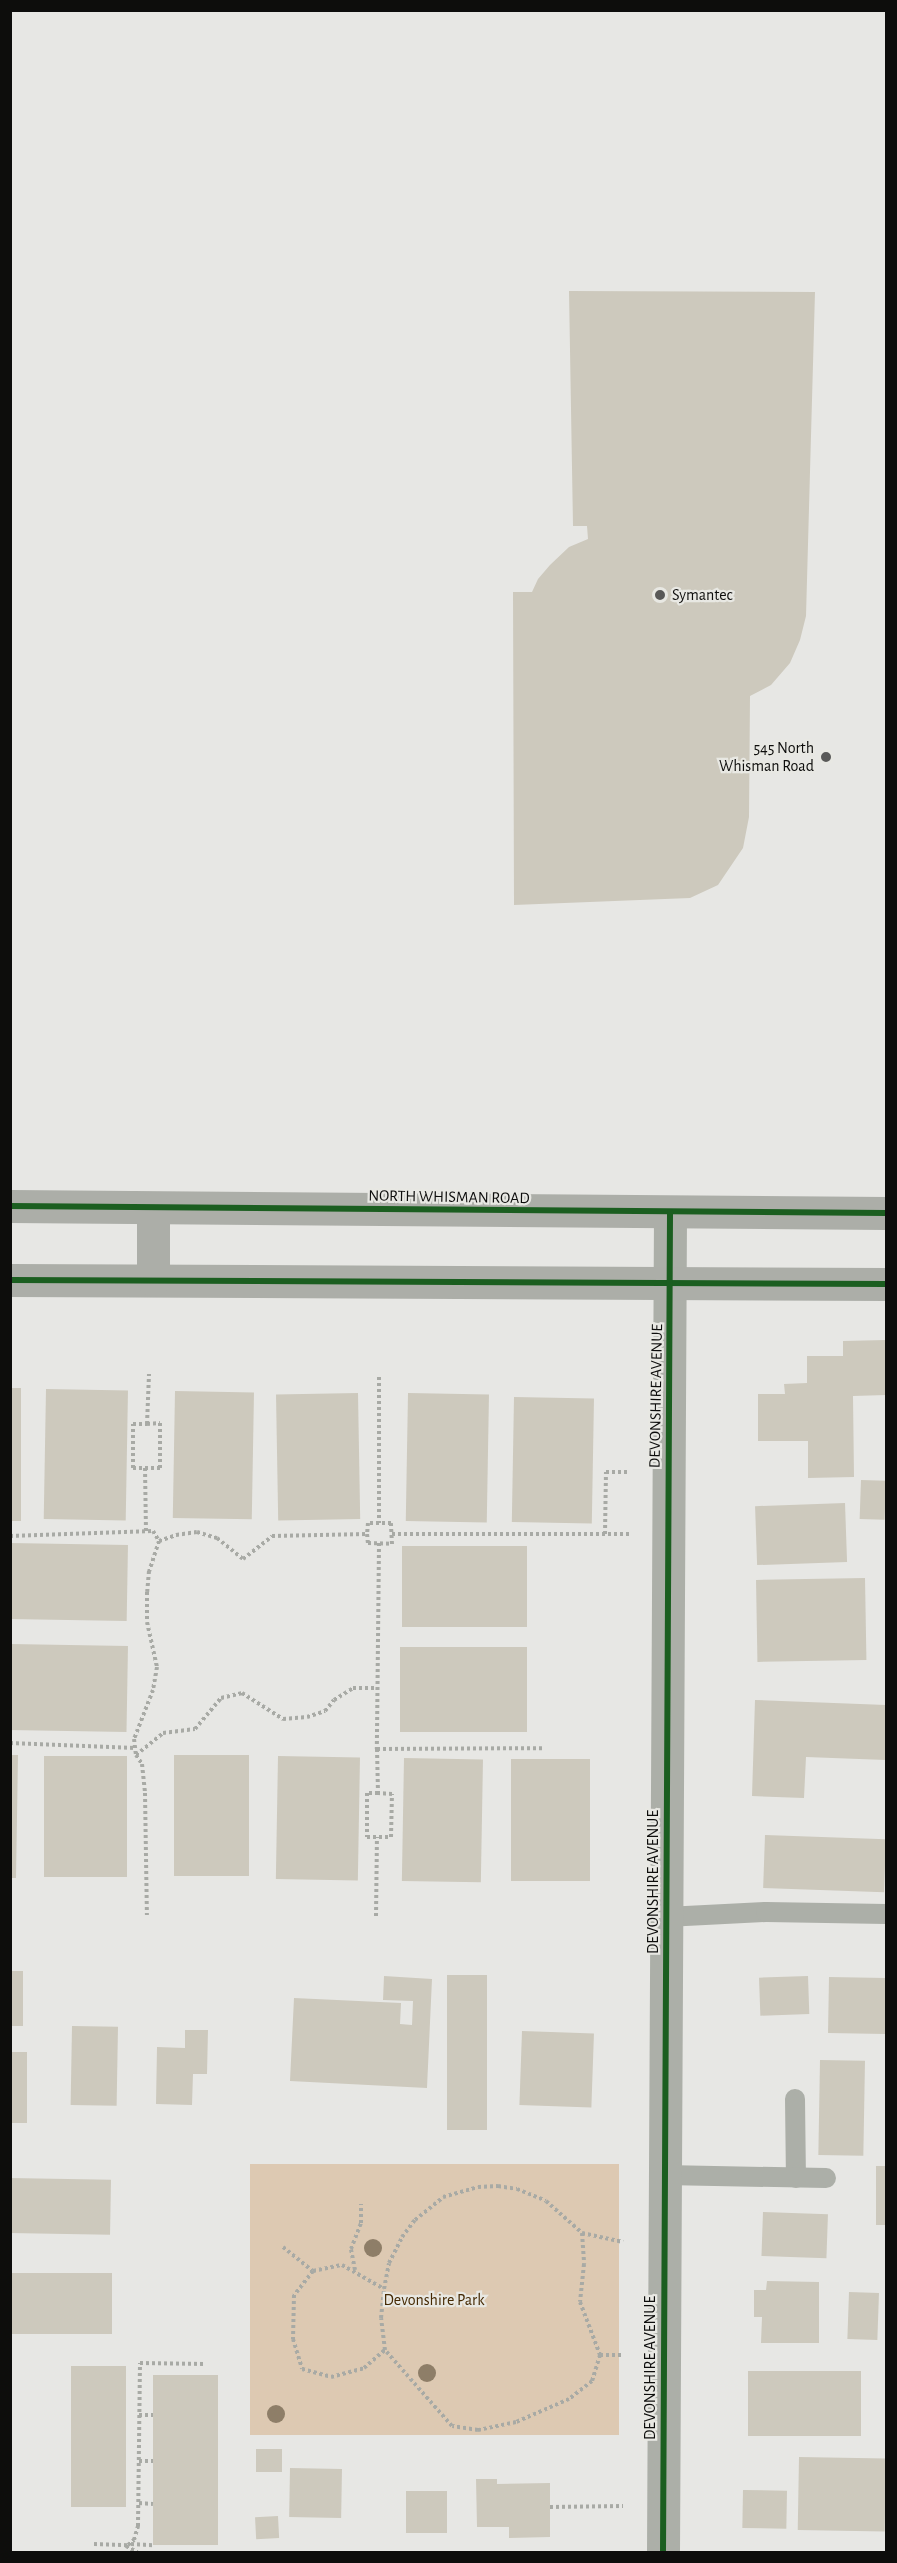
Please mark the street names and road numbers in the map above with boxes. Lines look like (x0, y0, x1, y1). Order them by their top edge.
street label: NORTH WHISMAN ROAD (368, 1186, 530, 1208)
street label: DEVONSHIRE AVENUE (645, 1324, 667, 1468)
street label: DEVONSHIRE AVENUE (643, 1810, 663, 1954)
street label: DEVONSHIRE AVENUE (640, 2296, 660, 2440)

